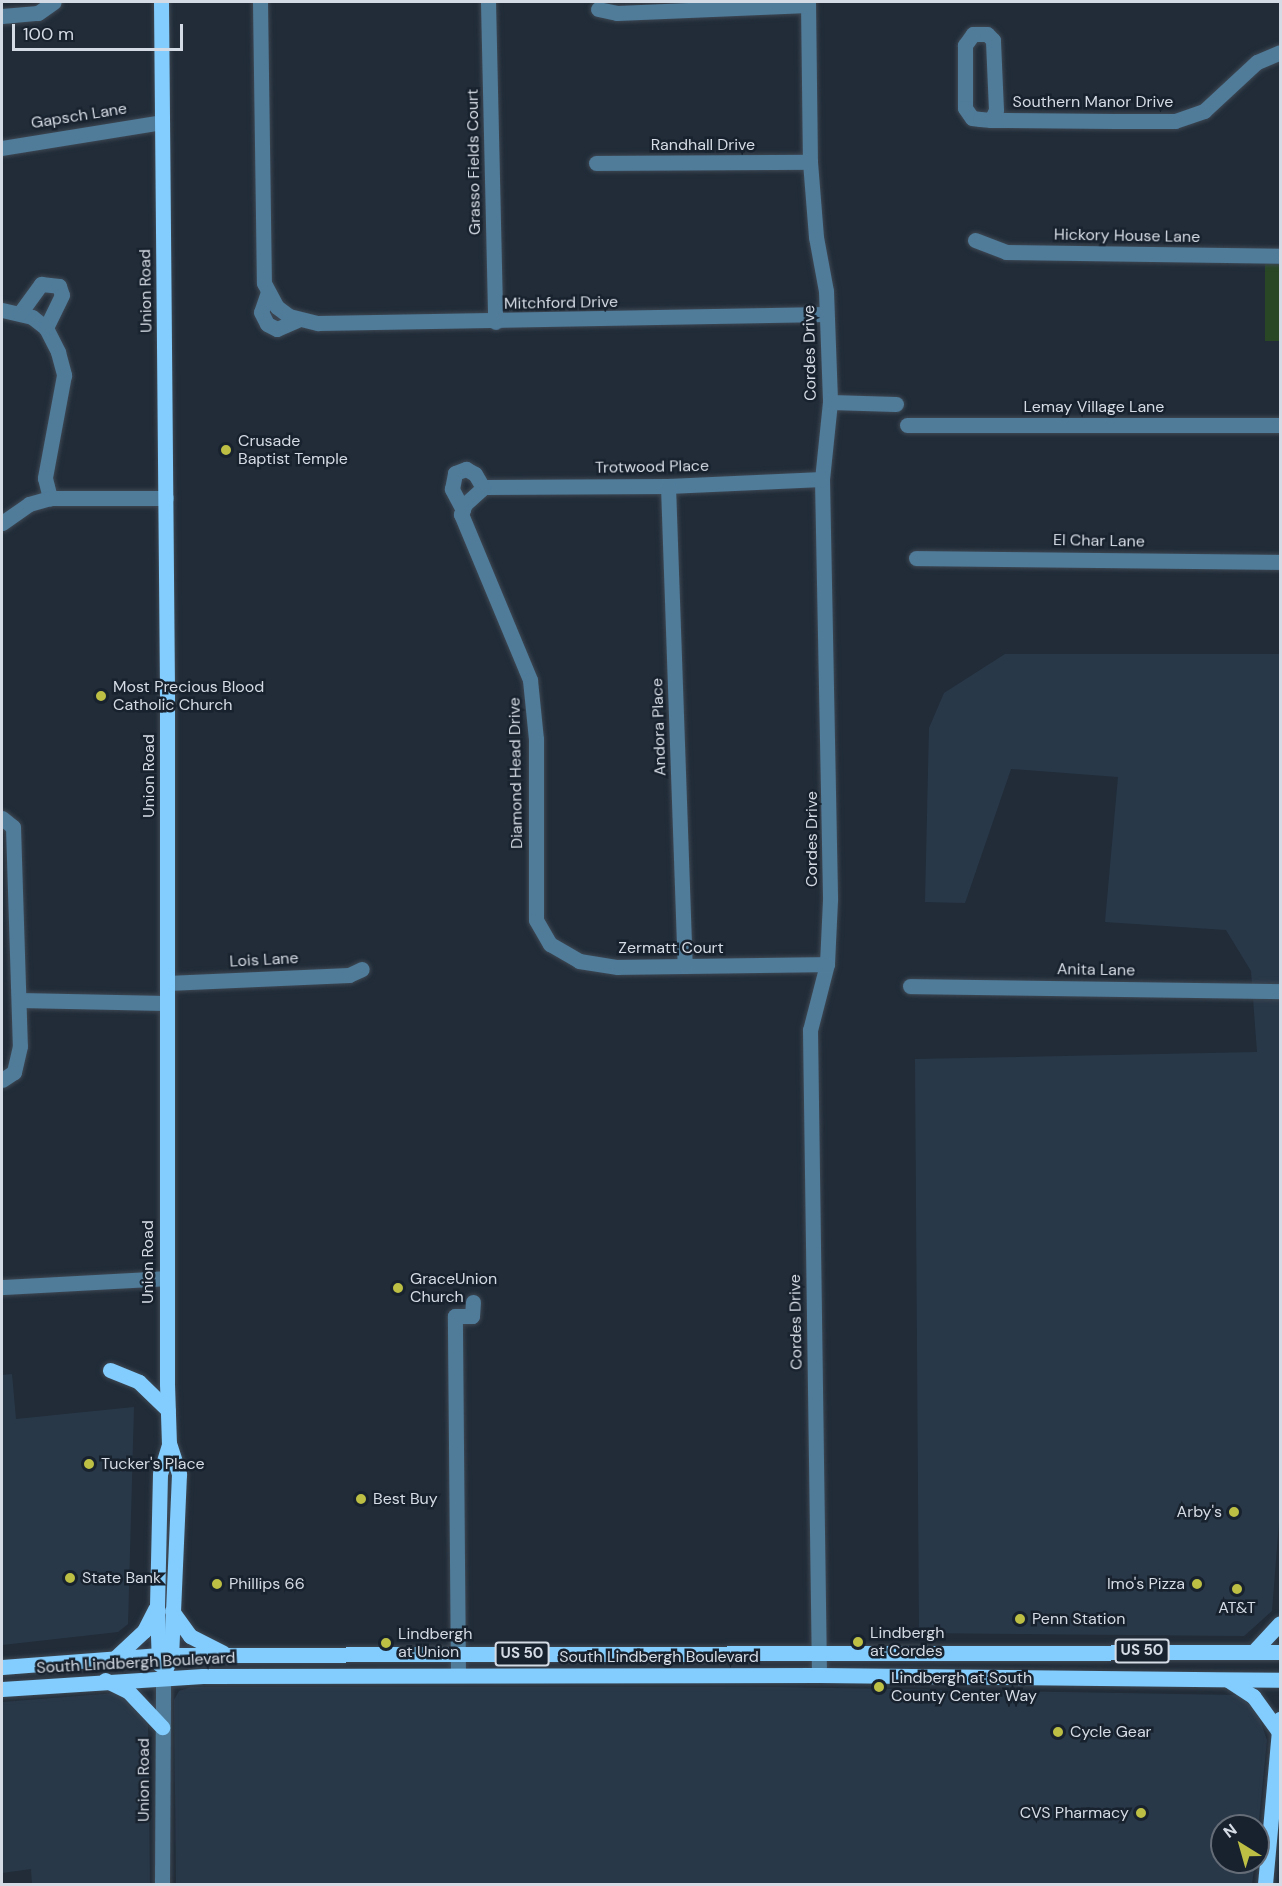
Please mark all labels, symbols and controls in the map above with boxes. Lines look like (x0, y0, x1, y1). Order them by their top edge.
scale bar (15, 12, 186, 50)
text: 100 m (23, 22, 74, 46)
street label: Grasso Fields Court (463, 89, 485, 235)
street label: Southern Manor Drive (1013, 92, 1173, 112)
street label: Gapsch Lane (30, 99, 128, 133)
street label: Randhall Drive (651, 135, 755, 155)
street label: Hickory House Lane (1054, 225, 1200, 247)
street label: Union Road (136, 249, 156, 333)
street label: Mitchford Drive (504, 292, 618, 314)
street label: Cordes Drive (800, 305, 820, 401)
street label: Lemay Village Lane (1024, 397, 1164, 417)
place label: Crusade Baptist Temple (238, 431, 348, 469)
marker: Crusade Baptist Temple (219, 443, 233, 457)
street label: Trotwood Place (595, 456, 709, 478)
street label: El Char Lane (1053, 531, 1145, 551)
place label: Most Precious Blood Catholic Church (113, 677, 264, 715)
street label: Andora Place (648, 678, 670, 776)
marker: Most Precious Blood Catholic Church (94, 689, 108, 703)
street label: Diamond Head Drive (505, 697, 527, 849)
street label: Union Road (139, 734, 159, 818)
street label: Cordes Drive (802, 791, 822, 887)
street label: Zermatt Court (618, 938, 724, 958)
street label: Lois Lane (229, 949, 299, 971)
street label: Anita Lane (1057, 960, 1135, 980)
street label: Union Road (138, 1220, 158, 1304)
place label: GraceUnion Church (410, 1269, 497, 1307)
street label: Cordes Drive (786, 1274, 806, 1370)
marker: GraceUnion Church (391, 1281, 405, 1295)
place label: Tucker's Place (101, 1454, 205, 1474)
marker: Tucker's Place (82, 1457, 96, 1471)
place label: Best Buy (373, 1489, 438, 1509)
marker: Best Buy (354, 1492, 368, 1506)
place label: Arby's (1177, 1502, 1222, 1522)
marker: Arby's (1227, 1505, 1241, 1519)
place label: State Bank (82, 1568, 161, 1588)
marker: State Bank (63, 1571, 77, 1585)
place label: Phillips 66 (229, 1574, 305, 1594)
place label: Imo's Pizza (1107, 1574, 1185, 1594)
marker: Phillips 66 (210, 1577, 224, 1591)
marker: Imo's Pizza (1190, 1577, 1204, 1591)
marker: AT&T (1230, 1582, 1244, 1596)
place label: AT&T (1218, 1598, 1256, 1618)
place label: Penn Station (1032, 1609, 1125, 1629)
marker: Penn Station (1013, 1612, 1027, 1626)
place label: Lindbergh at Cordes (870, 1623, 944, 1661)
place label: Lindbergh at Union (398, 1624, 472, 1662)
marker: Lindbergh at Cordes (851, 1635, 865, 1649)
marker: Lindbergh at Union (379, 1636, 393, 1650)
road number: US 50 (1114, 1639, 1170, 1663)
road number: US 50 (494, 1642, 550, 1666)
street label: South Lindbergh Boulevard (559, 1647, 759, 1667)
street label: South Lindbergh Boulevard (36, 1648, 236, 1678)
place label: Lindbergh at South County Center Way (891, 1668, 1037, 1706)
marker: Lindbergh at South County Center Way (872, 1680, 886, 1694)
place label: Cycle Gear (1070, 1722, 1152, 1742)
marker: Cycle Gear (1051, 1725, 1065, 1739)
street label: Union Road (134, 1738, 154, 1822)
place label: CVS Pharmacy (1020, 1803, 1129, 1823)
marker: CVS Pharmacy (1134, 1806, 1148, 1820)
north arrow (1210, 1814, 1270, 1874)
text: N (1219, 1819, 1241, 1843)

